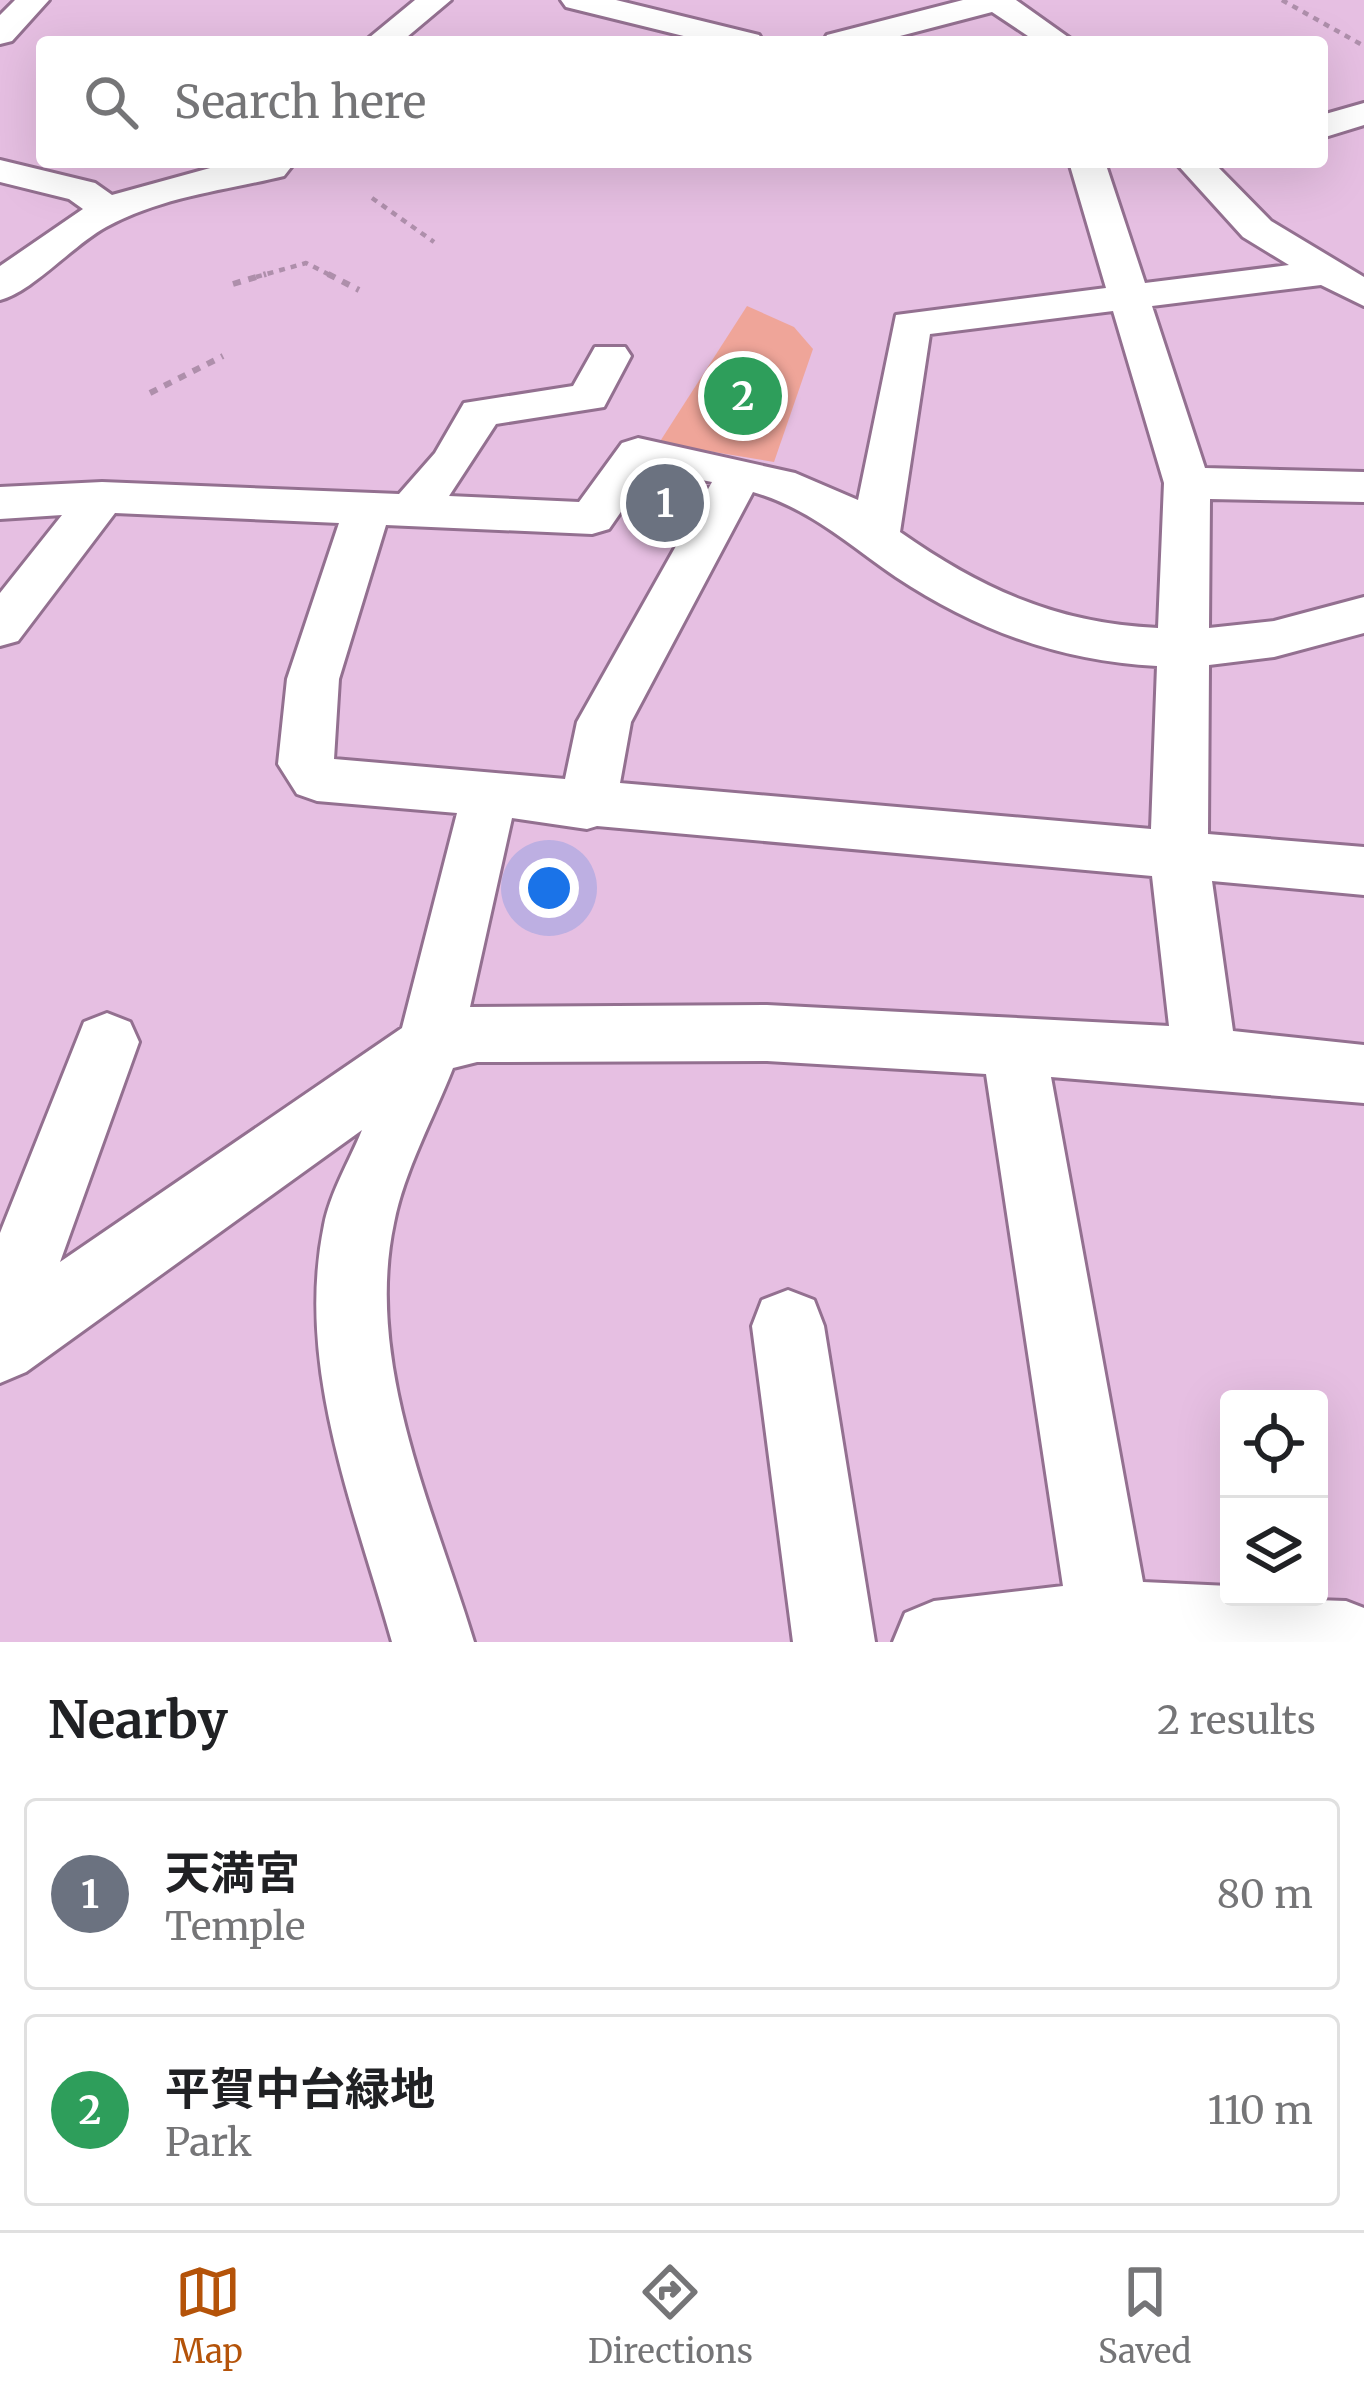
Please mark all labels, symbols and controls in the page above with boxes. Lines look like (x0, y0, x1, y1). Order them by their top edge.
search box (36, 36, 1328, 168)
icon: search (78, 69, 144, 135)
text: Search here (174, 74, 426, 130)
pin: 2 (704, 351, 782, 441)
pin: 1 (626, 458, 704, 548)
your location (519, 858, 579, 918)
map controls (1220, 1390, 1328, 1606)
button: locate (1220, 1390, 1328, 1498)
button: layers (1220, 1498, 1328, 1606)
text: Nearby (48, 1688, 228, 1752)
text: 2 results (1157, 1696, 1316, 1745)
text: 天満宮 (165, 1845, 300, 1901)
text: 1 (81, 1870, 99, 1919)
text: 80 m (1217, 1870, 1313, 1919)
text: Temple (165, 1902, 305, 1951)
text: 平賀中台緑地 (165, 2061, 435, 2117)
text: 2 (79, 2086, 101, 2135)
text: 110 m (1208, 2086, 1313, 2135)
text: Park (165, 2118, 252, 2167)
tab: Map (173, 2259, 243, 2372)
tab: Directions (588, 2259, 753, 2372)
tab: Saved (1098, 2259, 1191, 2372)

